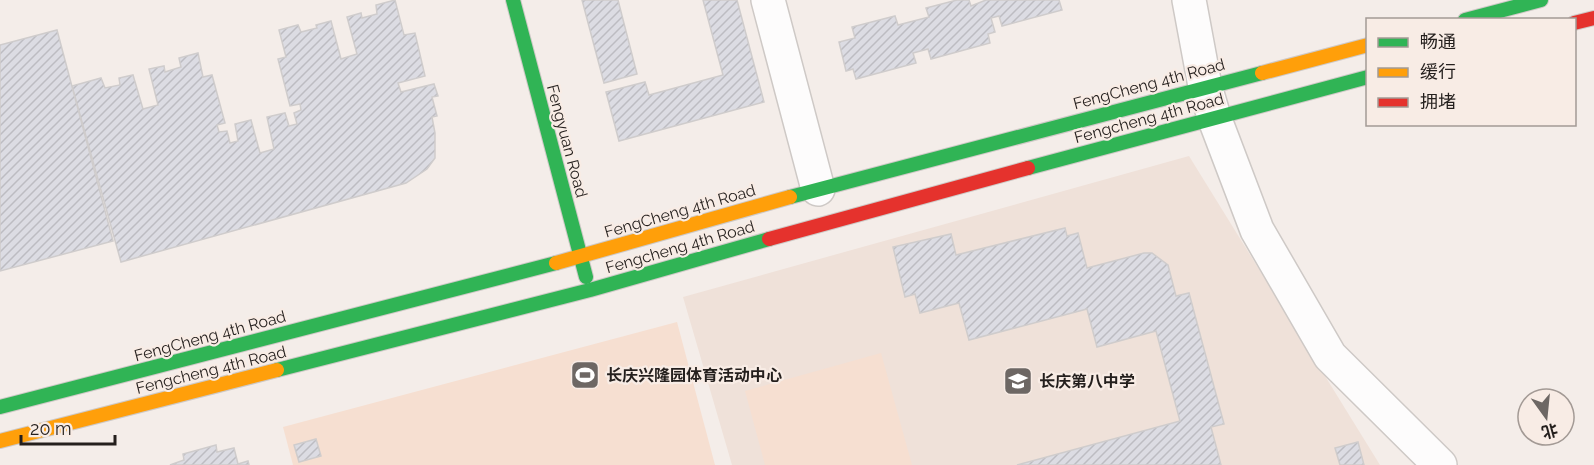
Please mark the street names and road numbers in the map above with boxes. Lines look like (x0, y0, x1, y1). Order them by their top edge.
street label: FengCheng 4th Road (1071, 55, 1227, 113)
street label: Fengyuan Road (543, 82, 591, 200)
street label: Fengcheng 4th Road (1072, 89, 1226, 147)
street label: FengCheng 4th Road (602, 180, 758, 242)
street label: Fengcheng 4th Road (603, 217, 757, 277)
street label: FengCheng 4th Road (132, 307, 288, 365)
street label: Fengcheng 4th Road (134, 342, 288, 398)

